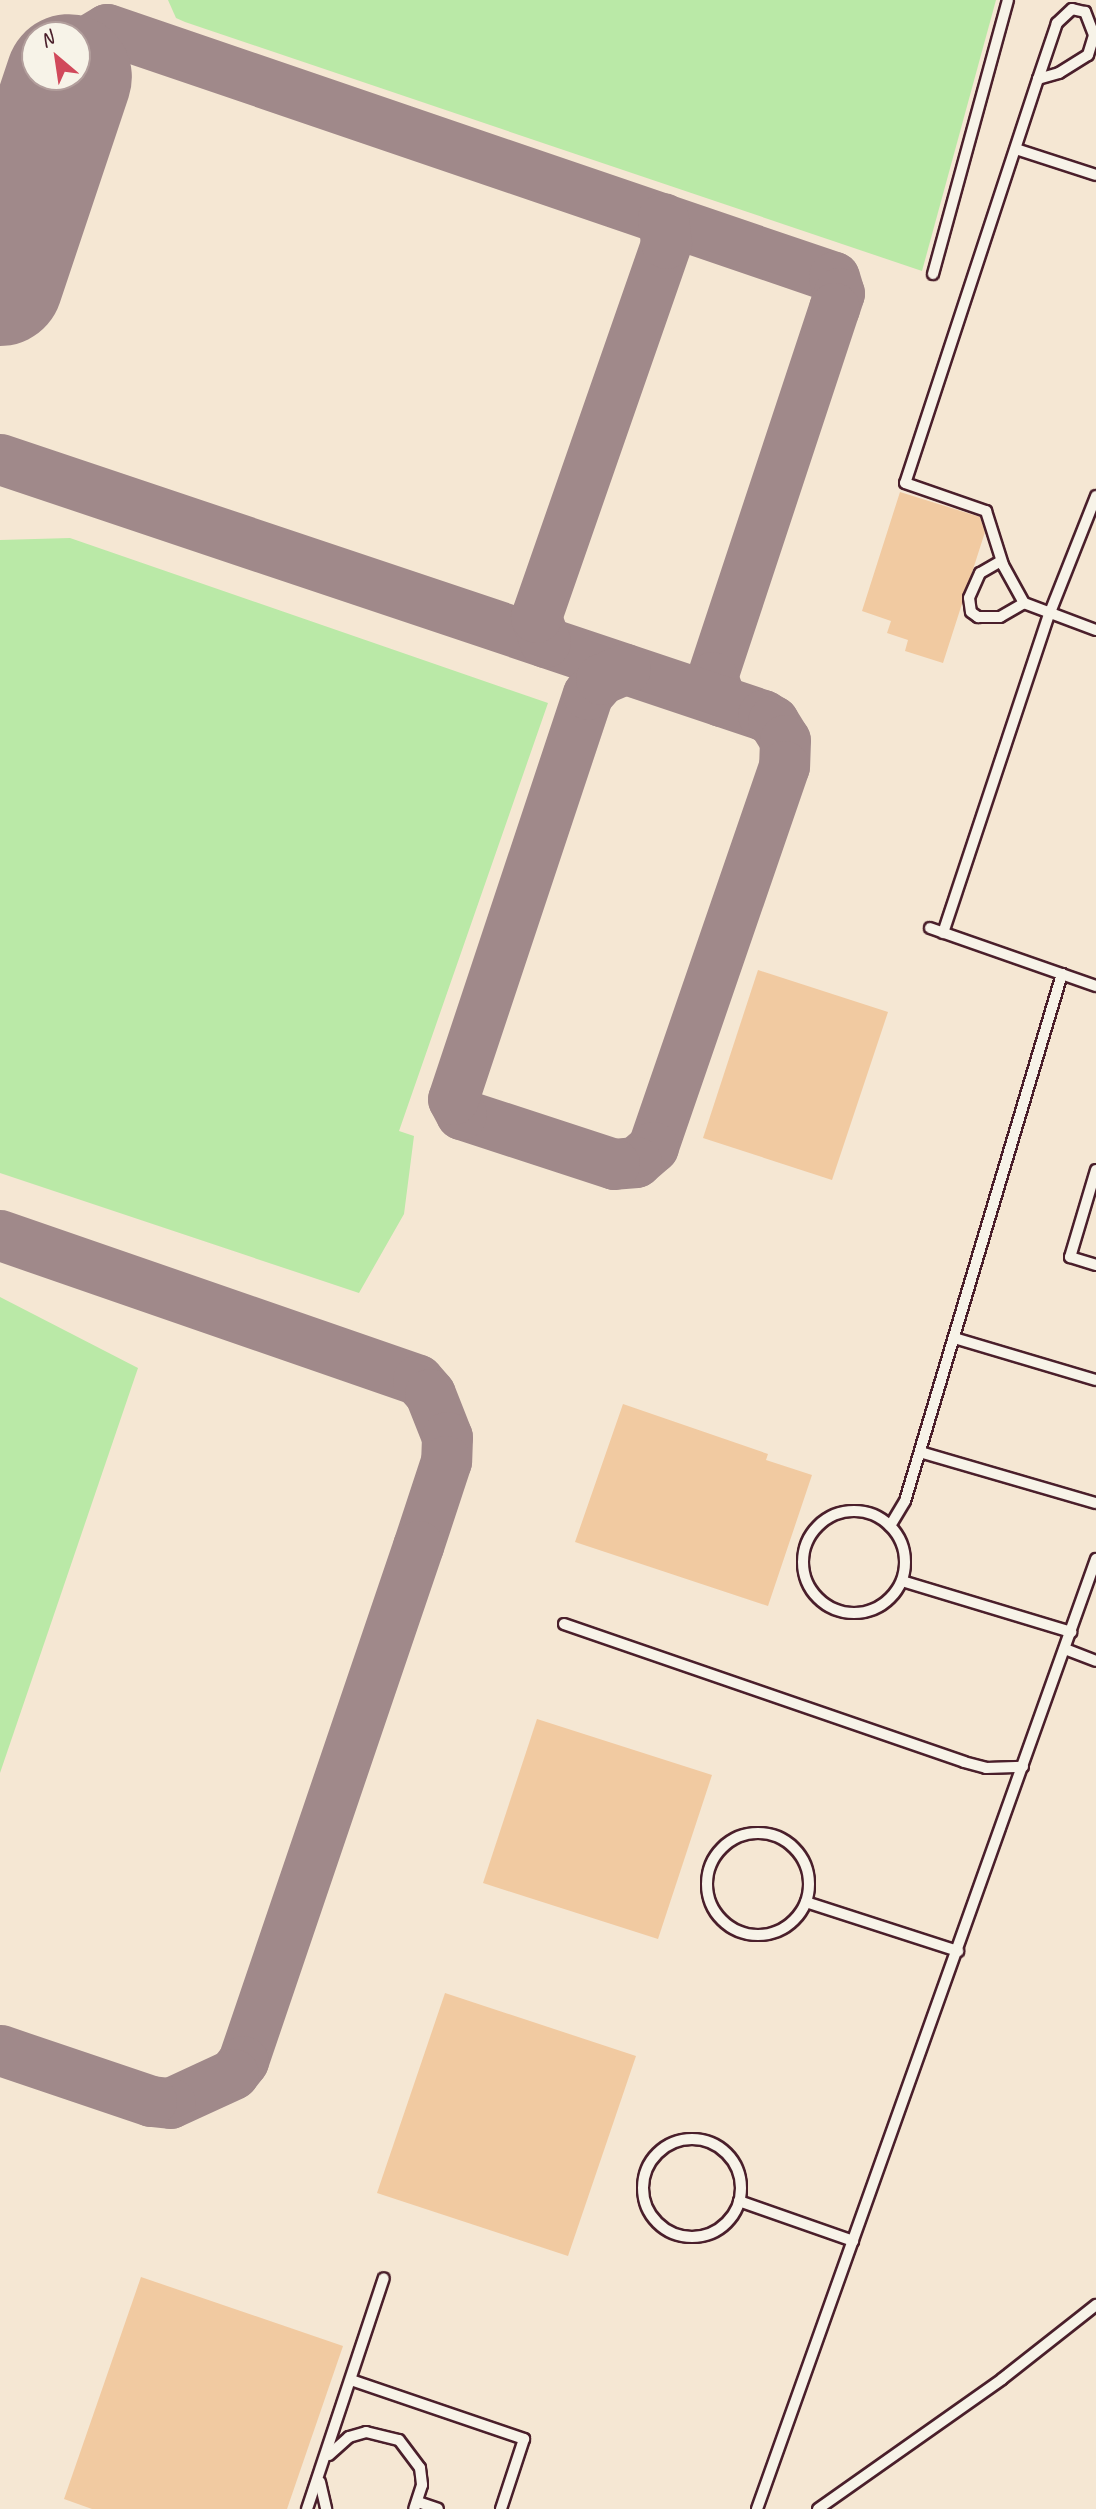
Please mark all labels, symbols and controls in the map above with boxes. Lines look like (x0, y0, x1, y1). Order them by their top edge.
north arrow (21, 21, 91, 91)
text: N (36, 26, 58, 53)

